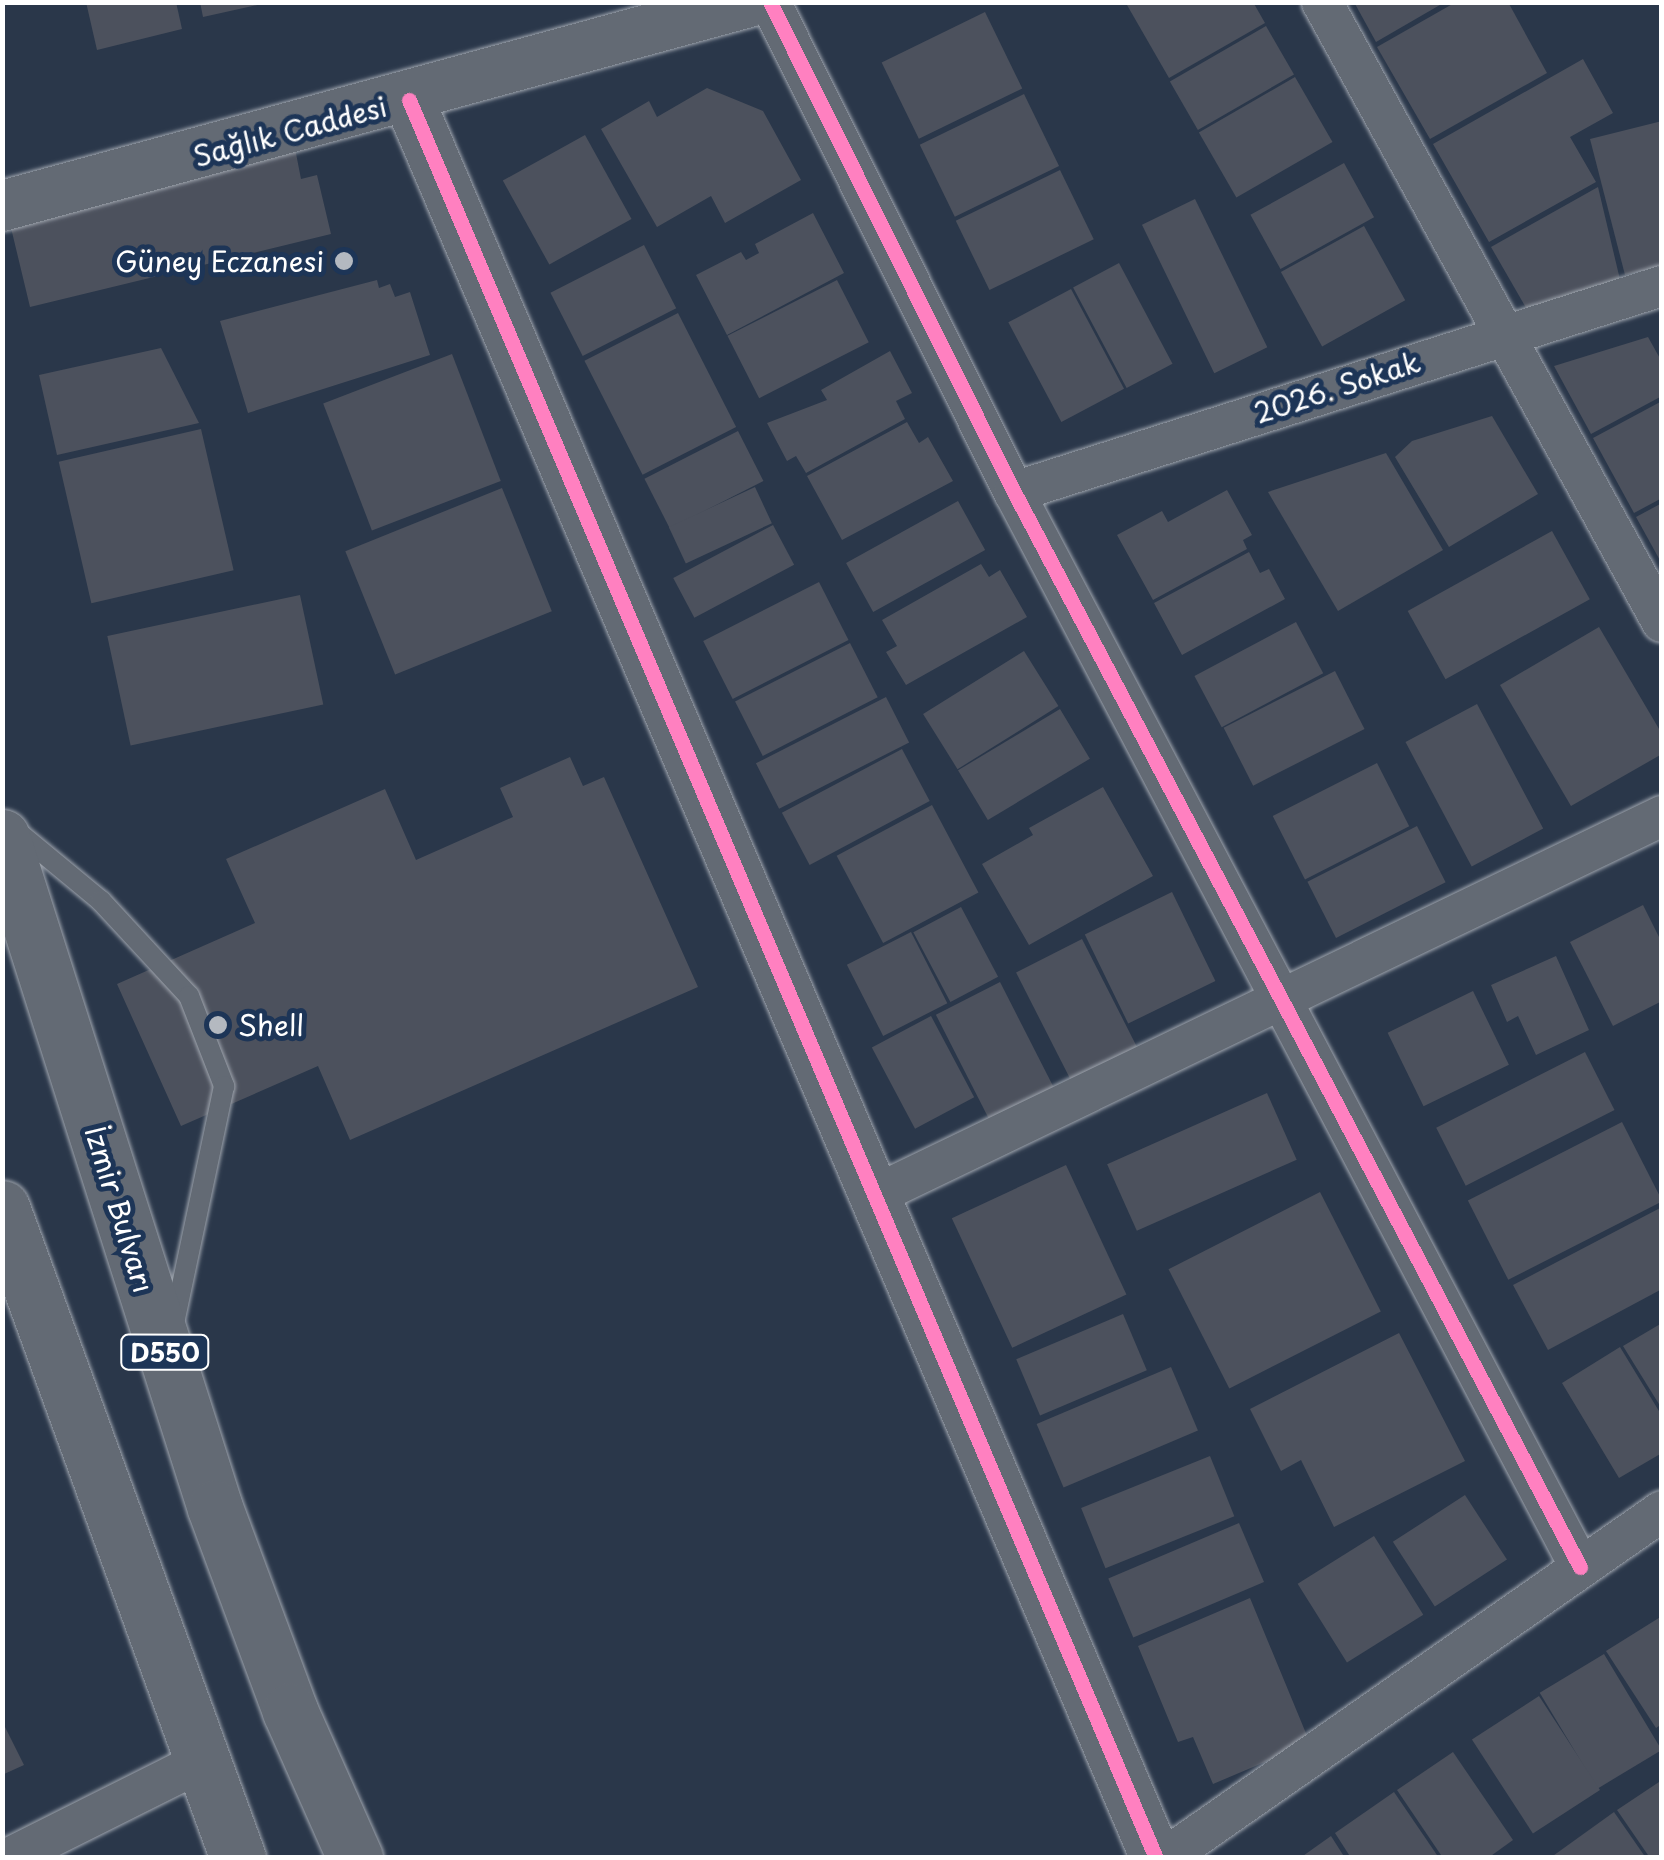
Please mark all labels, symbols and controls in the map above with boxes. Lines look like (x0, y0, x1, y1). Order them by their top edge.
street label: Sağlık Caddesi (190, 89, 390, 173)
place label: Güney Eczanesi (114, 244, 324, 278)
marker: Güney Eczanesi (333, 250, 355, 272)
street label: 2026. Sokak (1248, 344, 1426, 430)
place label: Shell (238, 1008, 304, 1042)
marker: Shell (207, 1014, 229, 1036)
street label: İzmir Bulvarı (79, 1122, 161, 1296)
road number: D550 (120, 1332, 210, 1372)

